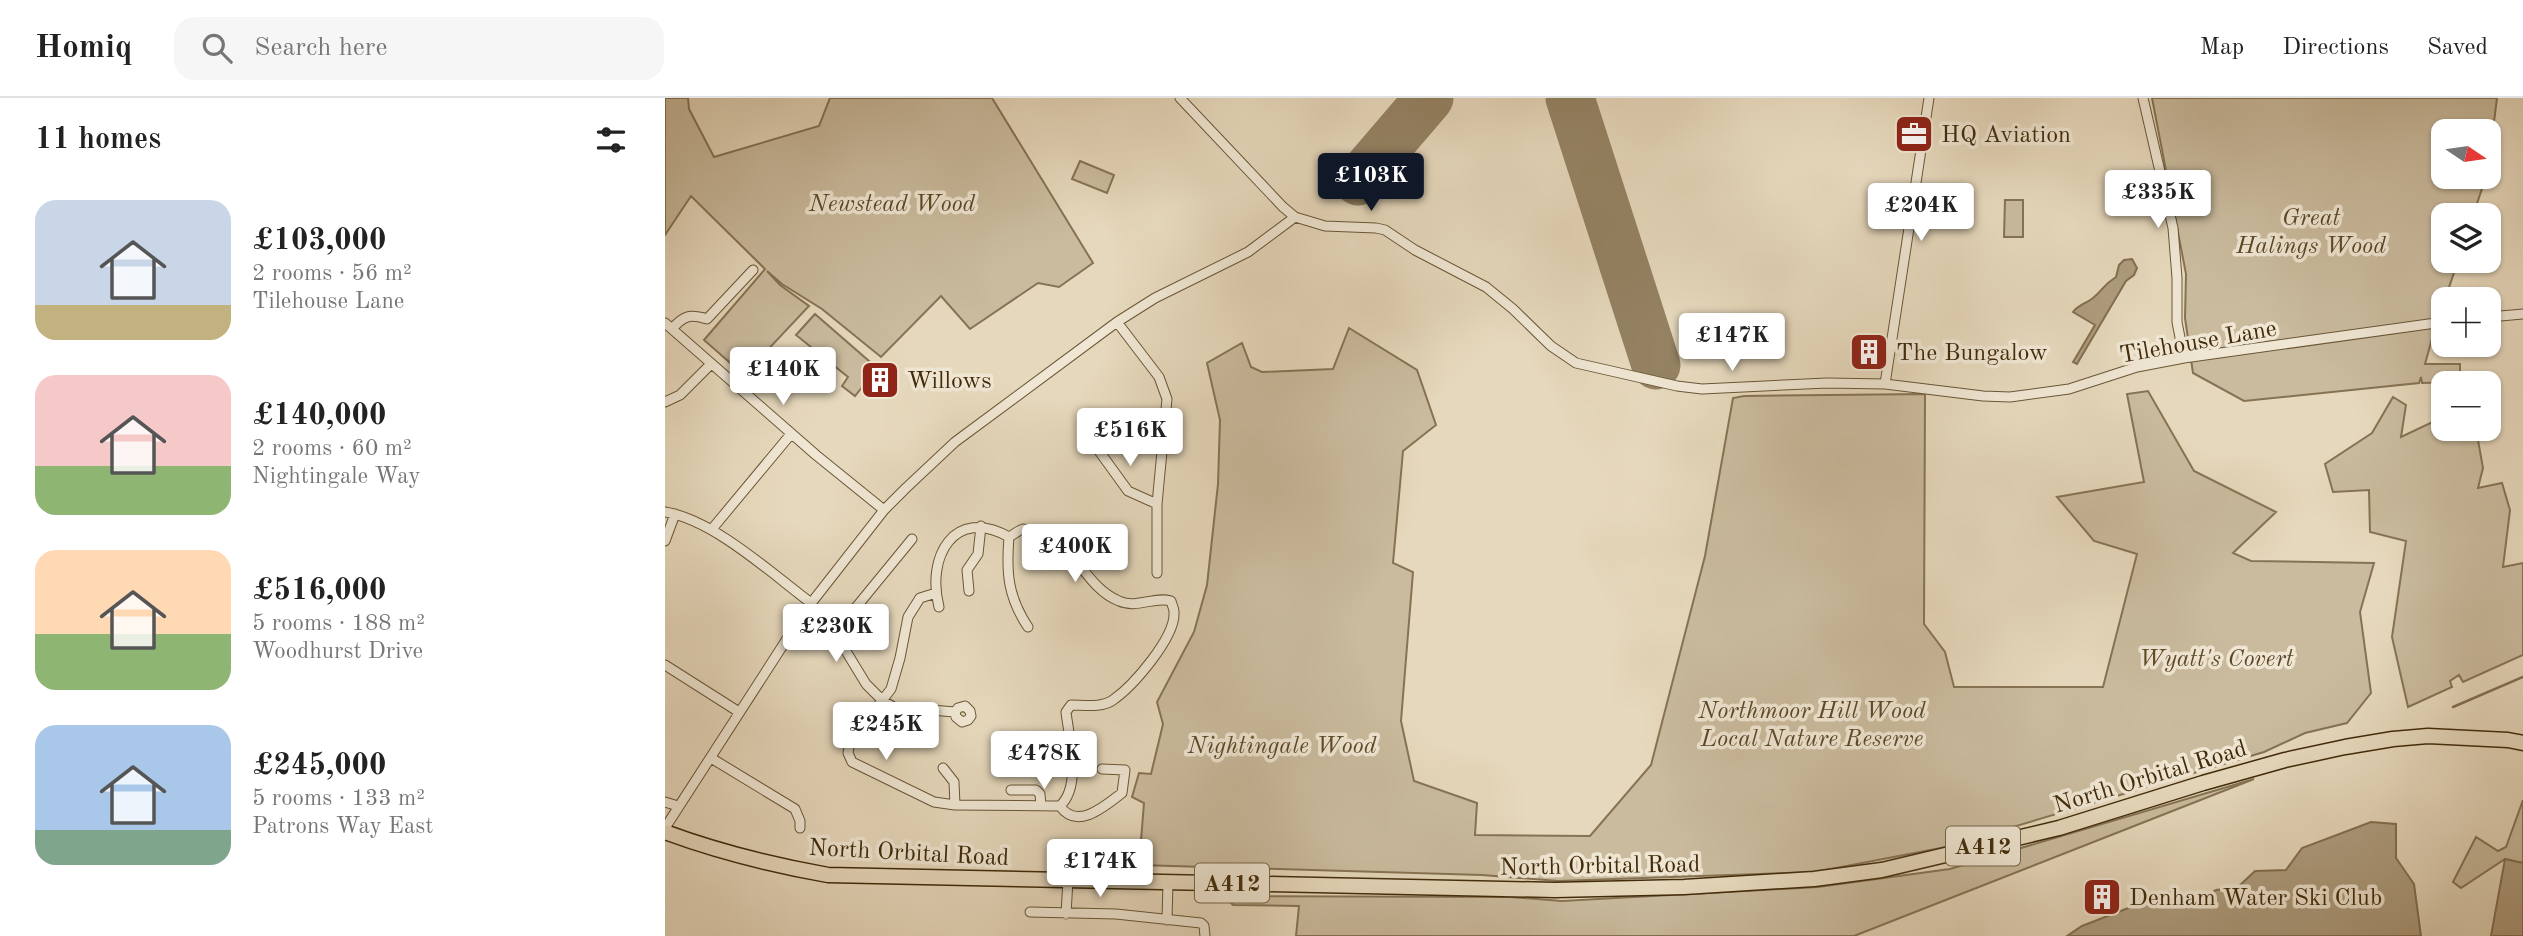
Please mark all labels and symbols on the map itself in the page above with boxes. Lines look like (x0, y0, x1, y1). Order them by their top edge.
office icon: HQ Aviation (1893, 113, 1935, 155)
north arrow (2431, 119, 2501, 189)
place label: HQ Aviation (1941, 124, 2071, 148)
pin: £103K (1322, 153, 1420, 213)
pin: £335K (2109, 170, 2207, 230)
pin: £204K (1872, 184, 1970, 243)
park label: Newstead Wood (808, 193, 976, 217)
park label: Great Halings Wood (2235, 207, 2386, 259)
pin: £147K (1683, 314, 1781, 373)
street label: Tilehouse Lane (2118, 317, 2279, 369)
building icon: The Bungalow (1848, 331, 1890, 373)
place label: The Bungalow (1896, 342, 2048, 366)
pin: £140K (734, 348, 832, 407)
building icon: Willows (859, 359, 901, 401)
place label: Willows (907, 370, 992, 394)
pin: £516K (1081, 408, 1179, 468)
pin: £400K (1026, 524, 1124, 584)
pin: £230K (787, 604, 885, 664)
park label: Wyatt's Covert (2139, 648, 2294, 672)
park label: Northmoor Hill Wood Local Nature Reserve (1697, 700, 1926, 752)
pin: £245K (837, 702, 935, 762)
pin: £478K (995, 732, 1093, 791)
park label: Nightingale Wood (1187, 735, 1377, 759)
street label: North Orbital Road (2051, 737, 2250, 819)
road number: A412 (1946, 826, 2020, 866)
street label: North Orbital Road (808, 837, 1010, 871)
pin: £174K (1051, 840, 1149, 899)
street label: North Orbital Road (1499, 853, 1701, 881)
road number: A412 (1195, 863, 1269, 902)
building icon: Denham Water Ski Club (2081, 876, 2123, 918)
place label: Denham Water Ski Club (2129, 887, 2382, 911)

